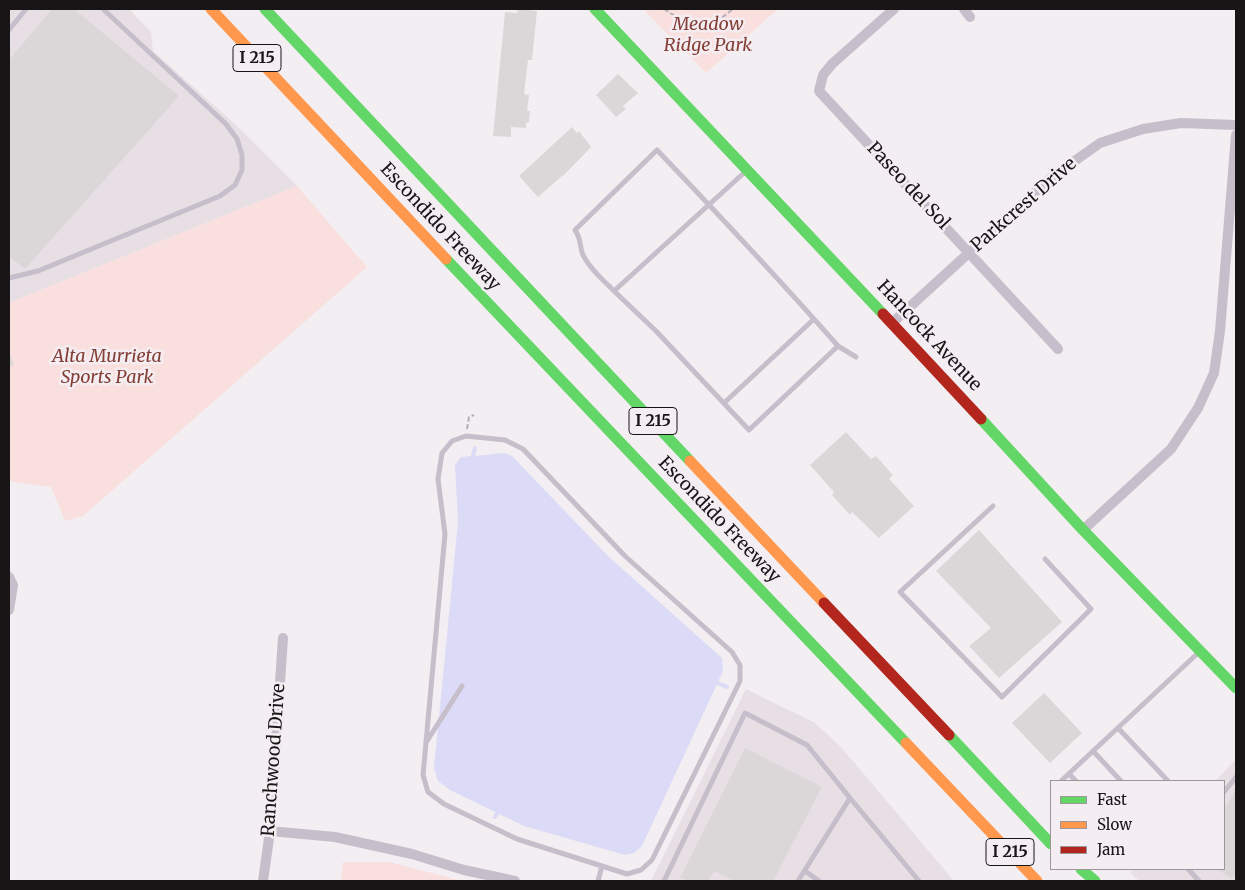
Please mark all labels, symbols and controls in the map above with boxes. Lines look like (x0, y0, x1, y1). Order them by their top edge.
park label: Meadow Ridge Park (664, 14, 752, 56)
road number: I 215 (233, 44, 281, 72)
street label: Paseo del Sol (862, 138, 954, 234)
street label: Parkcrest Drive (967, 153, 1081, 257)
street label: Escondido Freeway (375, 159, 505, 295)
street label: Hancock Avenue (872, 276, 986, 396)
park label: Alta Murrieta Sports Park (52, 346, 162, 388)
road number: I 215 (629, 408, 677, 434)
street label: Escondido Freeway (653, 453, 785, 587)
street label: Ranchwood Drive (258, 683, 290, 837)
legend (1050, 780, 1225, 870)
text: Fast (1097, 790, 1127, 809)
text: Slow (1097, 815, 1132, 834)
road number: I 215 (986, 839, 1034, 866)
text: Jam (1097, 840, 1125, 859)

